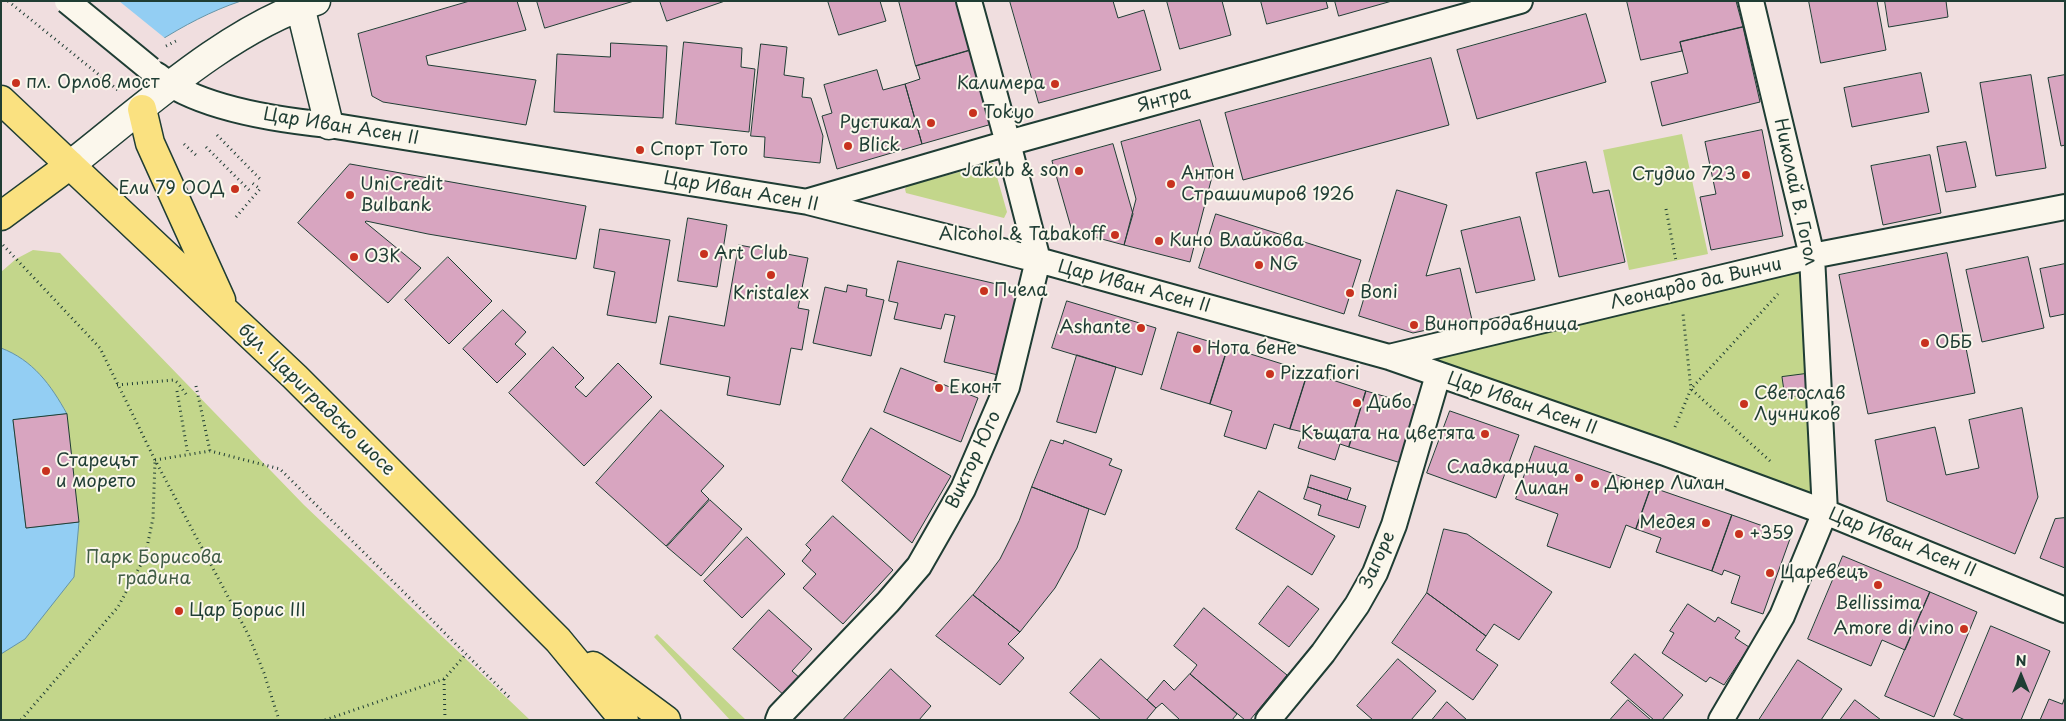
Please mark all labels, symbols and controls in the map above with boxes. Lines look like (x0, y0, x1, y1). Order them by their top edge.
place label: пл. Орлов мост (26, 72, 159, 94)
place label: Калимера (957, 73, 1045, 95)
marker: пл. Орлов мост (10, 77, 22, 89)
marker: Калимера (1049, 78, 1061, 90)
street label: Янтра (1135, 83, 1193, 117)
place label: Tokyo (983, 102, 1034, 124)
street label: Цар Иван Асен II (262, 104, 420, 150)
marker: Tokyo (967, 107, 979, 119)
place label: Рустикал (840, 112, 921, 134)
street label: Николай В. Гогол (1769, 116, 1821, 268)
marker: Рустикал (925, 117, 937, 129)
place label: Blick (858, 135, 900, 157)
place label: Спорт Тото (650, 139, 748, 161)
marker: Blick (842, 140, 854, 152)
marker: Спорт Тото (634, 144, 646, 156)
place label: Jakub & son (962, 160, 1069, 182)
place label: Антон Страшимиров 1926 (1181, 163, 1354, 205)
place label: Студио 723 (1632, 164, 1736, 186)
marker: Jakub & son (1073, 165, 1085, 177)
street label: Цар Иван Асен II (662, 168, 820, 216)
marker: Студио 723 (1740, 169, 1752, 181)
place label: UniCredit Bulbank (360, 174, 443, 216)
place label: Ели 79 ООД (118, 178, 225, 200)
marker: Антон Страшимиров 1926 (1165, 178, 1177, 190)
marker: Ели 79 ООД (229, 183, 241, 195)
marker: UniCredit Bulbank (344, 189, 356, 201)
place label: Alcohol & Tabakoff (939, 224, 1105, 246)
marker: Alcohol & Tabakoff (1109, 229, 1121, 241)
place label: Кино Влайкова (1169, 230, 1304, 252)
marker: Кино Влайкова (1153, 235, 1165, 247)
place label: Art Club (714, 243, 788, 265)
place label: ОЗК (364, 246, 400, 268)
marker: Art Club (698, 248, 710, 260)
marker: ОЗК (348, 251, 360, 263)
place label: NG (1269, 254, 1299, 276)
street label: Леонардо да Винчи (1608, 254, 1784, 314)
street label: Цар Иван Асен II (1055, 256, 1213, 318)
marker: NG (1253, 259, 1265, 271)
marker: Kristalex (765, 269, 777, 281)
place label: Пчела (994, 280, 1047, 302)
place label: Boni (1360, 282, 1398, 304)
place label: Kristalex (733, 283, 809, 305)
marker: Пчела (978, 285, 990, 297)
marker: Boni (1344, 287, 1356, 299)
place label: Винопродавница (1424, 314, 1578, 336)
place label: Ashante (1059, 317, 1131, 339)
street label: бул. Цариградско шосе (233, 319, 399, 481)
marker: Винопродавница (1408, 319, 1420, 331)
marker: Ashante (1135, 322, 1147, 334)
place label: ОББ (1935, 332, 1972, 354)
marker: ОББ (1919, 337, 1931, 349)
place label: Нота бене (1207, 338, 1297, 360)
marker: Нота бене (1191, 343, 1203, 355)
place label: Pizzafiori (1280, 363, 1360, 385)
marker: Pizzafiori (1264, 368, 1276, 380)
street label: Цар Иван Асен II (1444, 368, 1600, 440)
place label: Еконт (949, 377, 1001, 399)
marker: Еконт (933, 382, 945, 394)
place label: Светослав Лучников (1754, 383, 1845, 426)
place label: Дибо (1367, 392, 1412, 414)
marker: Дибо (1351, 397, 1363, 409)
marker: Светослав Лучников (1738, 398, 1750, 410)
street label: Виктор Юго (942, 408, 1006, 512)
place label: Къщата на цветята (1301, 423, 1475, 445)
marker: Къщата на цветята (1479, 428, 1491, 440)
place label: Старецът и морето (56, 450, 138, 492)
place label: Сладкарница Лилан (1447, 457, 1569, 499)
marker: Старецът и морето (40, 465, 52, 477)
marker: Сладкарница Лилан (1573, 472, 1585, 484)
place label: Дюнер Лилан (1605, 473, 1725, 495)
marker: Дюнер Лилан (1589, 478, 1601, 490)
street label: Цар Иван Асен II (1825, 504, 1979, 582)
place label: Медея (1639, 512, 1696, 534)
marker: Медея (1700, 517, 1712, 529)
place label: +359 (1749, 523, 1794, 545)
street label: Загоре (1356, 528, 1400, 592)
marker: +359 (1733, 528, 1745, 540)
park label: Парк Борисова градина (86, 547, 222, 590)
place label: Царевецъ (1780, 562, 1868, 584)
marker: Царевецъ (1764, 567, 1776, 579)
marker: Bellissima (1872, 579, 1884, 591)
place label: Bellissima (1835, 593, 1921, 615)
place label: Цар Борис III (189, 600, 306, 622)
marker: Цар Борис III (173, 605, 185, 617)
place label: Amore di vino (1833, 618, 1954, 640)
marker: Amore di vino (1958, 623, 1970, 635)
text: N (2015, 650, 2027, 671)
north arrow (1996, 651, 2046, 701)

